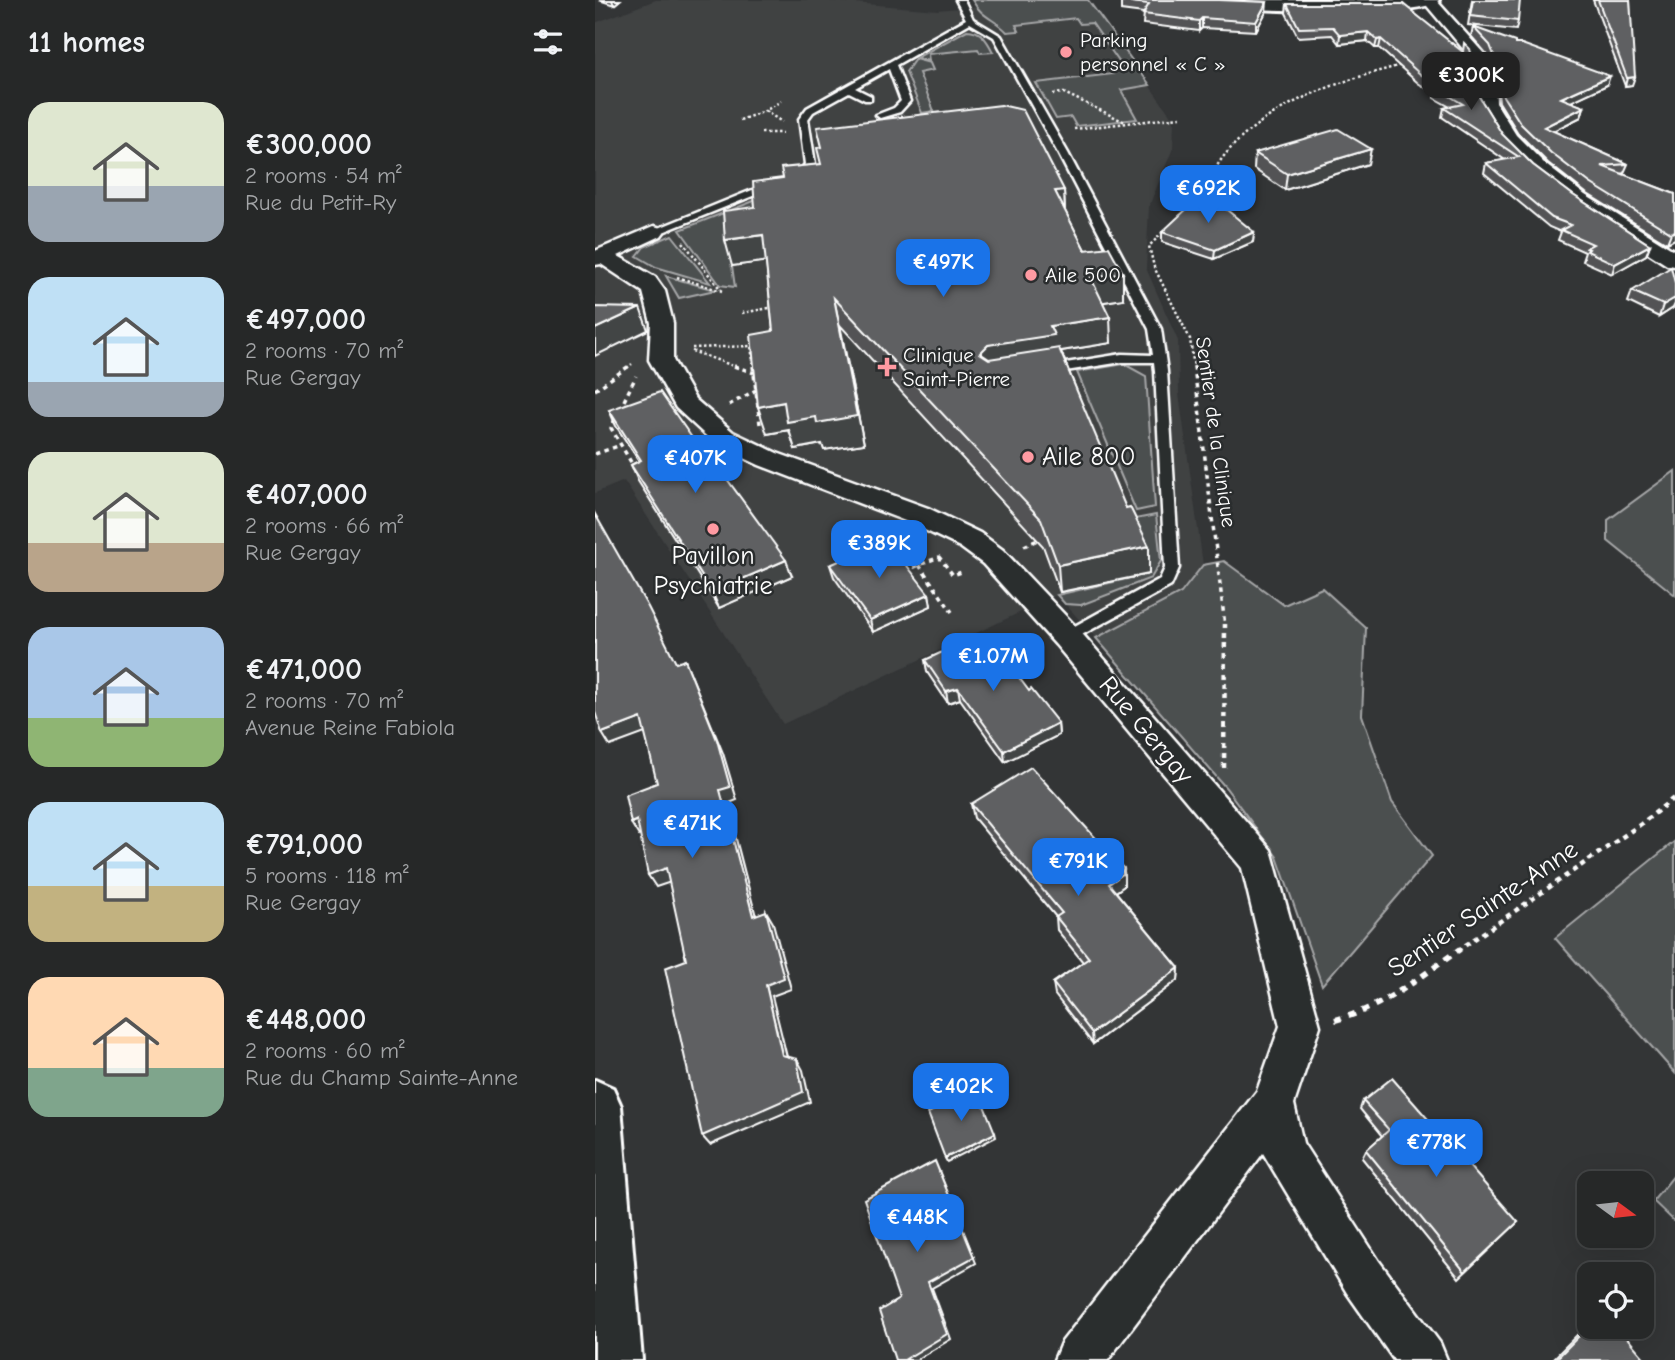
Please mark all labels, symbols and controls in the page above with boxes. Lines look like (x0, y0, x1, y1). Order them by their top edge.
icon: filters (529, 23, 567, 61)
text: 11 homes (28, 25, 145, 60)
place label: Parking personnel « C » (1080, 28, 1226, 76)
marker: Parking personnel « C » (1058, 44, 1074, 60)
pin: €300K (1422, 52, 1520, 112)
text: €300K (1438, 61, 1504, 88)
text: €300,000 (245, 127, 372, 162)
icon: home (84, 130, 168, 214)
text: 2 rooms · 54 m² (245, 162, 402, 189)
pin: €692K (1159, 166, 1257, 225)
text: €692K (1176, 174, 1240, 201)
text: Rue du Petit-Ry (245, 189, 396, 216)
pin: €497K (894, 240, 992, 299)
text: €497K (912, 248, 974, 275)
place label: Aile 500 (1045, 263, 1121, 287)
marker: Aile 500 (1023, 267, 1039, 283)
text: €497,000 (245, 302, 366, 337)
icon: home (84, 305, 168, 389)
street label: Sentier de la Clinique (1191, 335, 1241, 529)
text: 2 rooms · 70 m² (245, 337, 403, 364)
place label: Clinique Saint-Pierre (903, 343, 1010, 391)
marker: Clinique Saint-Pierre (877, 357, 897, 377)
text: Rue Gergay (245, 364, 360, 391)
pin: €407K (646, 435, 744, 495)
place label: Aile 800 (1042, 442, 1135, 472)
text: €407K (663, 444, 727, 471)
marker: Aile 800 (1020, 449, 1036, 465)
text: €407,000 (245, 477, 368, 512)
icon: home (84, 480, 168, 564)
text: 2 rooms · 66 m² (245, 512, 403, 539)
pin: €389K (830, 520, 928, 580)
marker: Pavillon Psychiatrie (705, 521, 721, 537)
text: €389K (847, 529, 911, 556)
text: Rue Gergay (245, 539, 360, 566)
place label: Pavillon Psychiatrie (653, 541, 773, 601)
pin: €1.07M (936, 634, 1050, 693)
text: €1.07M (957, 642, 1029, 669)
text: €471,000 (245, 652, 362, 687)
icon: home (84, 655, 168, 739)
street label: Rue Gergay (1093, 670, 1200, 790)
text: 2 rooms · 70 m² (245, 687, 403, 714)
text: Avenue Reine Fabiola (245, 714, 455, 741)
pin: €471K (643, 800, 741, 860)
text: €471K (663, 809, 721, 836)
text: €791,000 (245, 827, 363, 862)
icon: home (84, 830, 168, 914)
street label: Sentier Sainte-Anne (1382, 834, 1584, 984)
pin: €791K (1029, 838, 1127, 898)
text: €791K (1048, 847, 1108, 874)
text: 5 rooms · 118 m² (245, 862, 409, 889)
text: Rue Gergay (245, 889, 360, 916)
text: €448,000 (245, 1002, 366, 1037)
icon: home (84, 1005, 168, 1089)
text: 2 rooms · 60 m² (245, 1037, 405, 1064)
text: Rue du Champ Sainte-Anne (245, 1064, 518, 1091)
pin: €402K (912, 1064, 1010, 1123)
text: €402K (929, 1072, 993, 1099)
pin: €778K (1387, 1120, 1485, 1179)
text: €778K (1406, 1128, 1466, 1155)
north arrow (1577, 1171, 1654, 1248)
map controls (1577, 1171, 1654, 1339)
pin: €448K (868, 1194, 966, 1254)
text: €448K (886, 1203, 948, 1230)
button: locate (1577, 1262, 1654, 1339)

